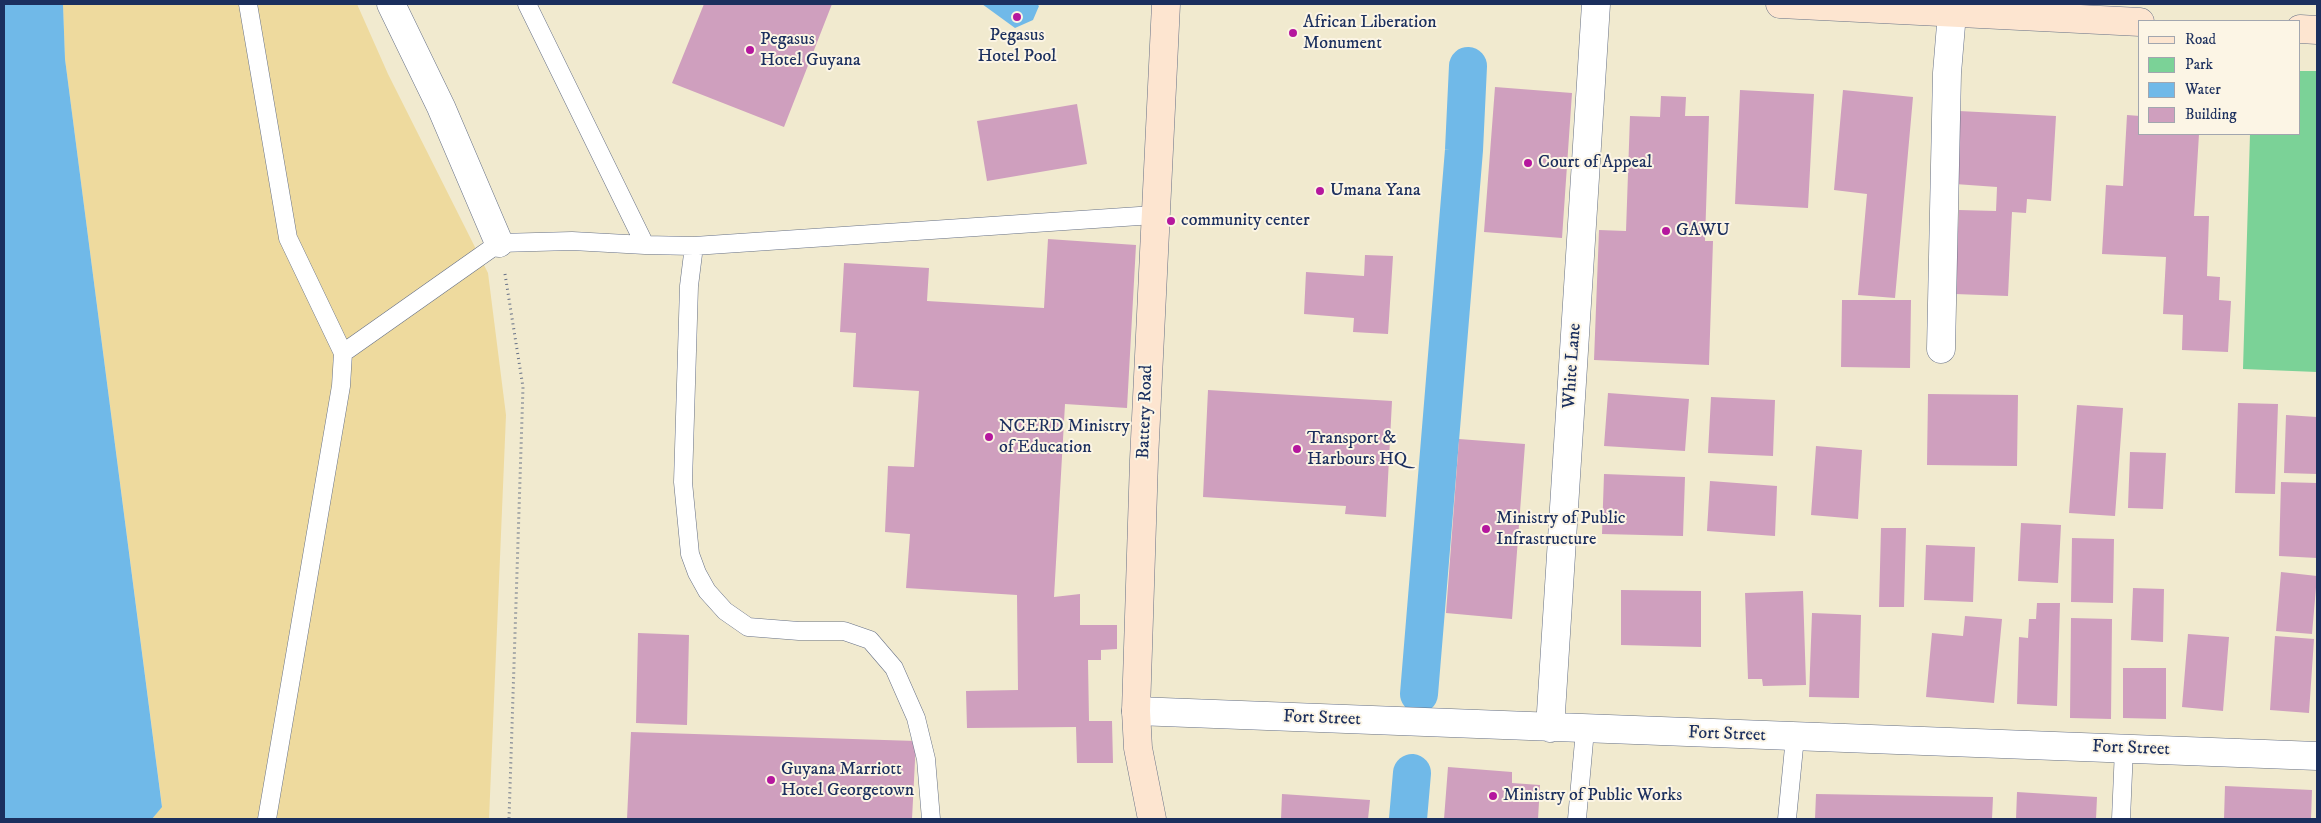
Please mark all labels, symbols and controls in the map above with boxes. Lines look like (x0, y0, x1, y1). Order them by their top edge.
marker: Pegasus Hotel Pool (1011, 11, 1023, 23)
place label: African Liberation Monument (1303, 12, 1437, 54)
legend (2138, 20, 2301, 135)
place label: Pegasus Hotel Pool (977, 25, 1057, 68)
marker: African Liberation Monument (1287, 27, 1299, 39)
place label: Pegasus Hotel Guyana (760, 29, 861, 72)
text: Road (2185, 30, 2216, 49)
marker: Pegasus Hotel Guyana (744, 44, 756, 56)
text: Park (2185, 55, 2213, 74)
text: Water (2185, 80, 2221, 99)
text: Building (2185, 105, 2237, 124)
place label: Court of Appeal (1538, 152, 1652, 174)
marker: Court of Appeal (1522, 157, 1534, 169)
place label: Umana Yana (1330, 180, 1421, 202)
marker: Umana Yana (1314, 185, 1326, 197)
place label: community center (1181, 210, 1310, 232)
marker: community center (1165, 215, 1177, 227)
place label: GAWU (1676, 220, 1730, 242)
marker: GAWU (1660, 225, 1672, 237)
street label: White Lane (1559, 323, 1587, 409)
street label: Battery Road (1134, 364, 1158, 460)
place label: NCERD Ministry of Education (999, 416, 1130, 458)
place label: Transport & Harbours HQ (1307, 428, 1407, 470)
marker: NCERD Ministry of Education (983, 431, 995, 443)
marker: Transport & Harbours HQ (1291, 443, 1303, 455)
place label: Ministry of Public Infrastructure (1496, 508, 1626, 550)
marker: Ministry of Public Infrastructure (1480, 523, 1492, 535)
street label: Fort Street (1283, 707, 1361, 731)
street label: Fort Street (1688, 723, 1766, 747)
street label: Fort Street (2092, 737, 2170, 761)
place label: Guyana Marriott Hotel Georgetown (781, 759, 914, 802)
marker: Guyana Marriott Hotel Georgetown (765, 774, 777, 786)
place label: Ministry of Public Works (1503, 785, 1682, 807)
marker: Ministry of Public Works (1487, 790, 1499, 802)

